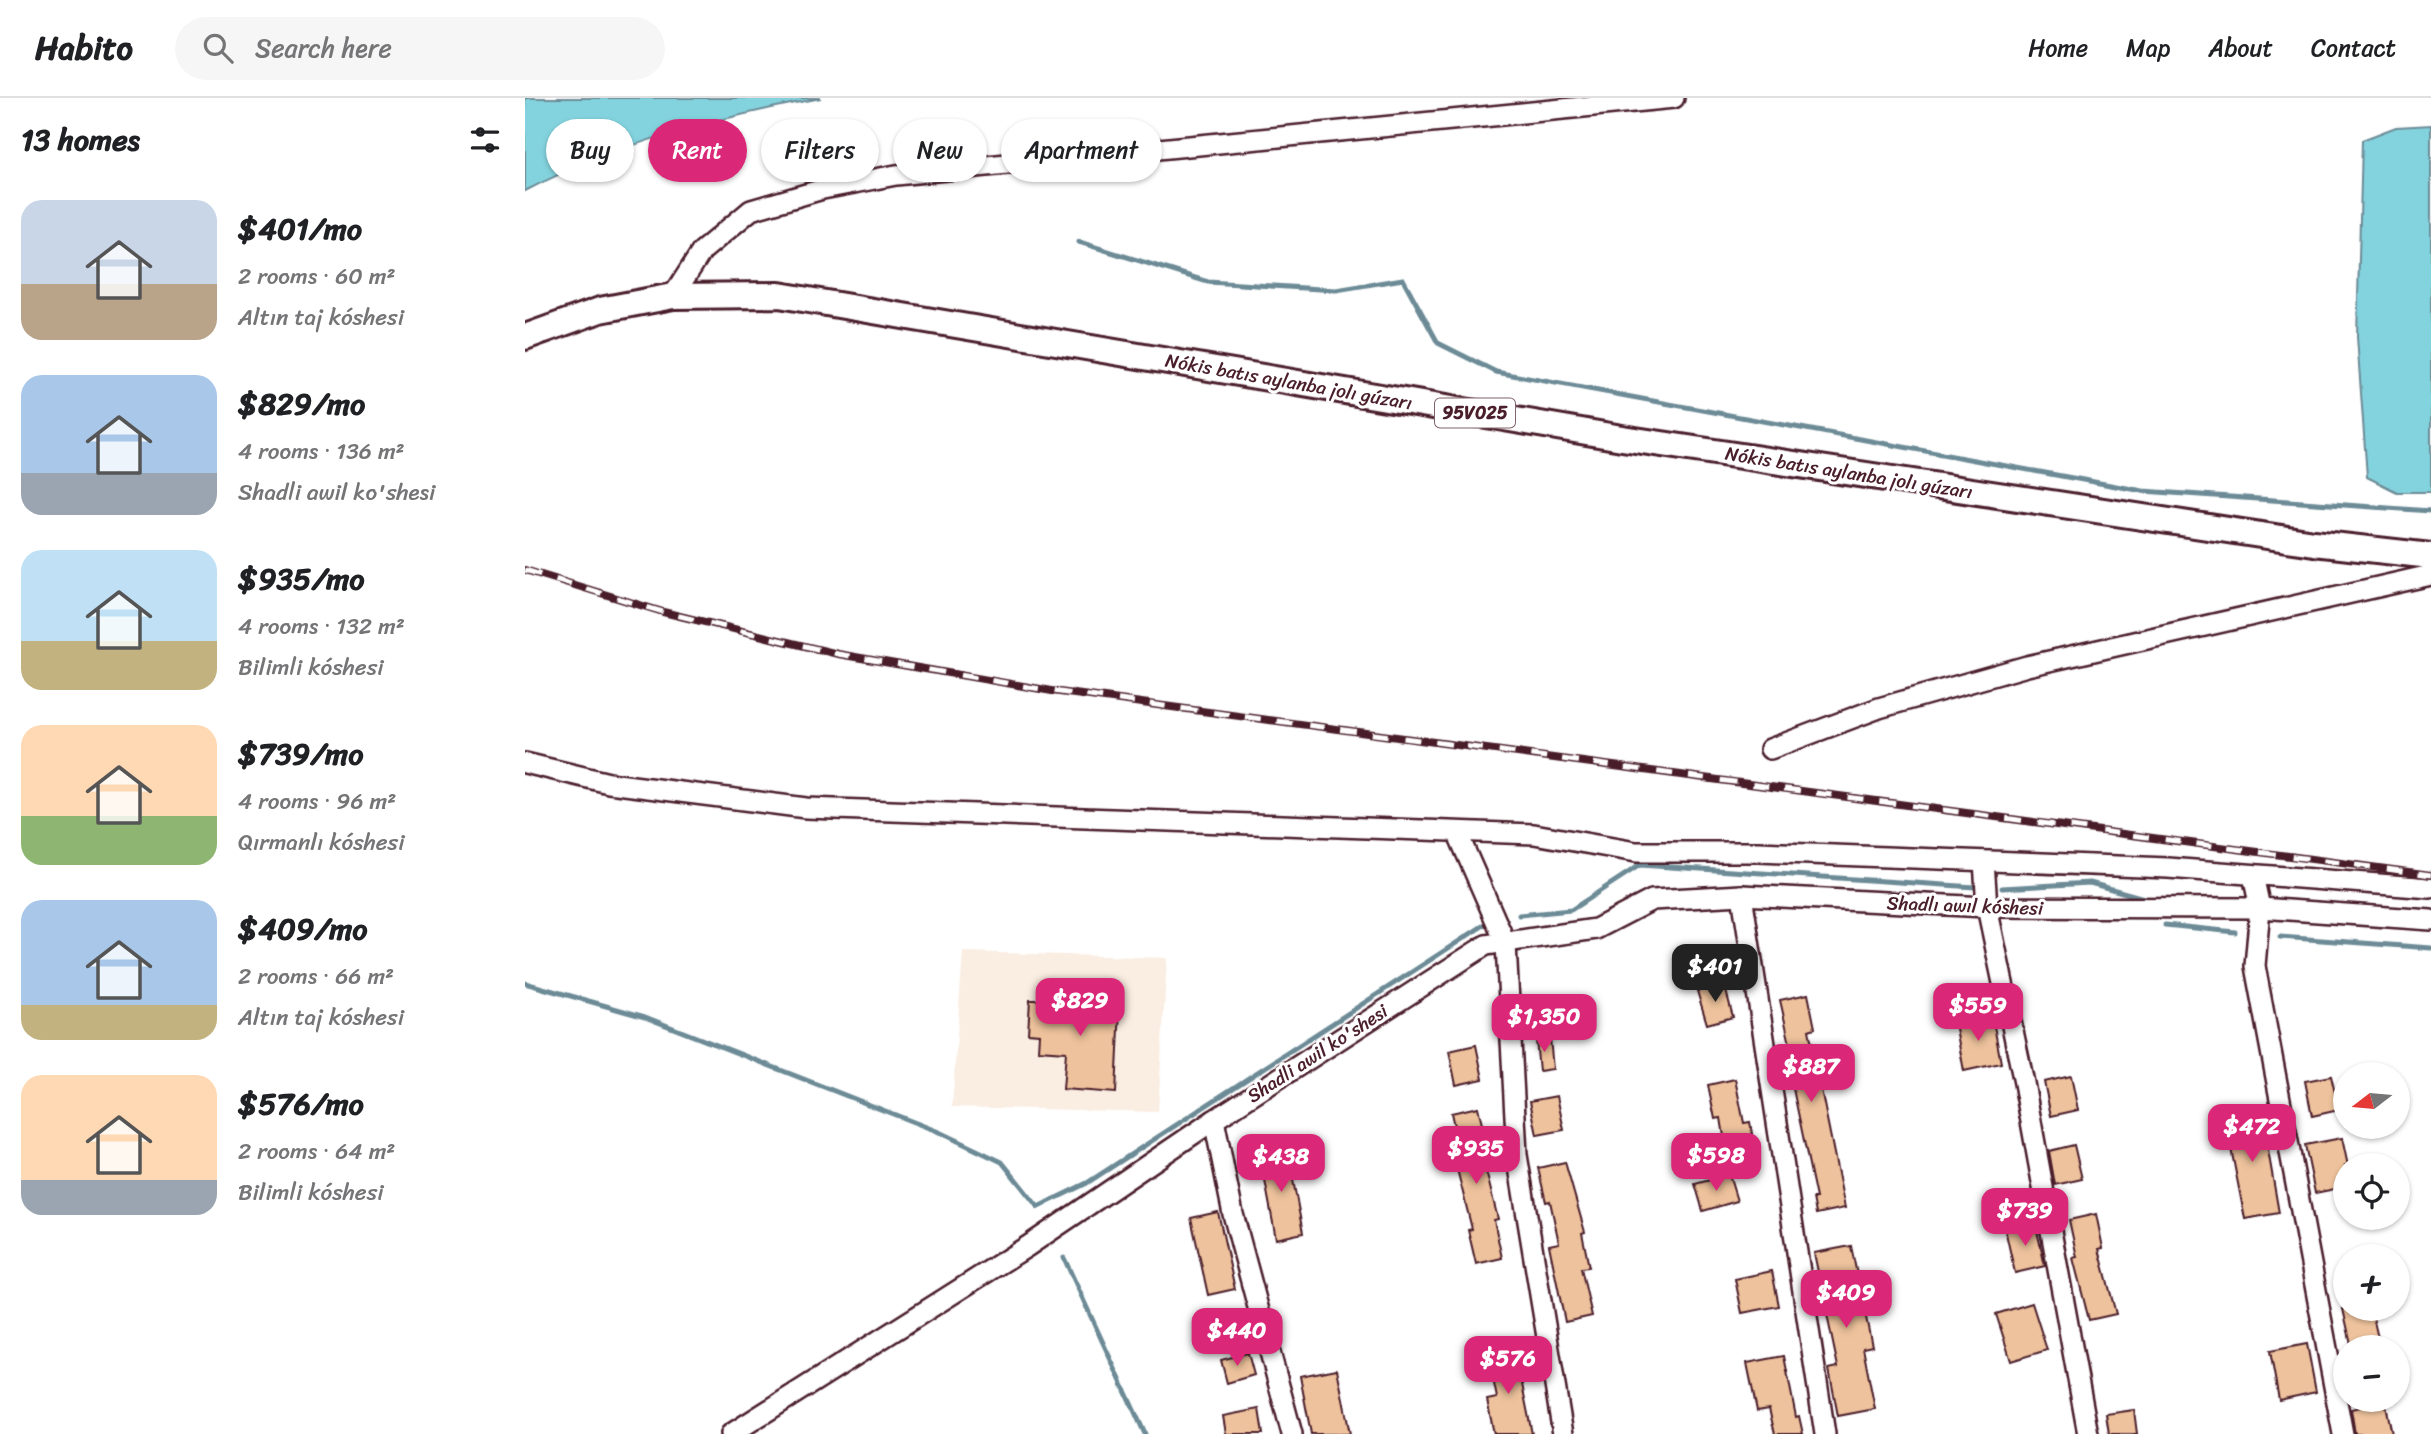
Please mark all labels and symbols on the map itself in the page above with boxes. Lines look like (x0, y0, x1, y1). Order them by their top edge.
street label: Nókis batıs aylanba jolı gúzarı (1163, 344, 1415, 419)
road number: 95V025 (1435, 398, 1515, 428)
street label: Nókis batıs aylanba jolı gúzarı (1723, 437, 1975, 508)
street label: Shadlı awıl kóshesi (1886, 886, 2045, 925)
pin: $401 (1674, 944, 1756, 1004)
pin: $829 (1039, 978, 1121, 1038)
pin: $559 (1937, 984, 2019, 1043)
street label: Shadli awil ko'shesi (1240, 995, 1395, 1112)
pin: $1,350 (1487, 995, 1601, 1054)
pin: $887 (1770, 1044, 1852, 1104)
north arrow (2333, 1062, 2410, 1139)
pin: $472 (2211, 1104, 2293, 1164)
pin: $935 (1435, 1126, 1517, 1186)
pin: $438 (1240, 1134, 1322, 1194)
pin: $598 (1675, 1134, 1757, 1193)
pin: $739 (1984, 1188, 2066, 1248)
pin: $409 (1805, 1270, 1887, 1330)
pin: $440 (1196, 1308, 1278, 1368)
pin: $576 (1467, 1336, 1549, 1396)

